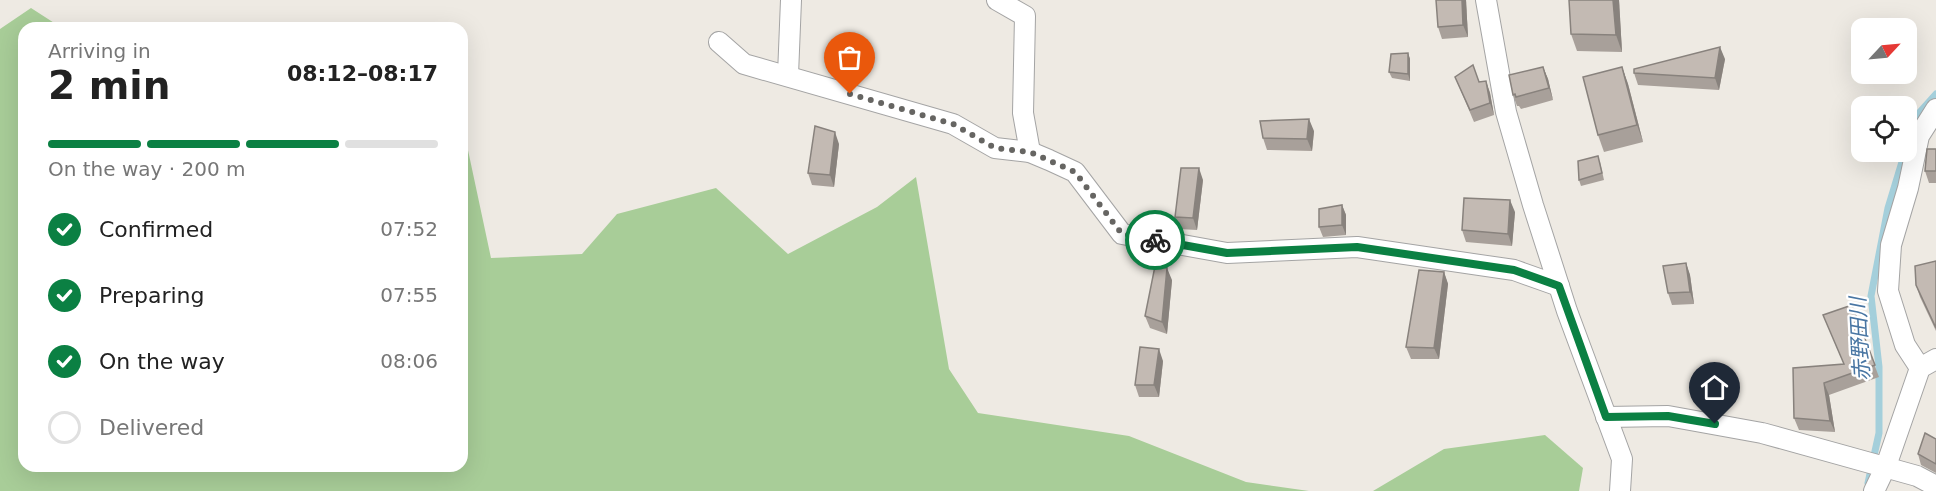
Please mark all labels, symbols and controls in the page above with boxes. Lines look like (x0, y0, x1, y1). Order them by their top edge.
north arrow (1851, 18, 1917, 84)
map controls (1851, 18, 1917, 162)
pin (824, 32, 875, 94)
text: Arriving in (48, 39, 151, 63)
icon: bag (833, 41, 866, 74)
text: 08:12–08:17 (287, 61, 438, 86)
text: 2 min (48, 63, 170, 108)
button: locate (1851, 96, 1917, 162)
text: On the way · 200 m (48, 157, 246, 181)
courier (1125, 210, 1185, 270)
icon: check (48, 213, 81, 246)
text: Confirmed (99, 217, 213, 242)
text: 07:52 (380, 217, 438, 241)
icon: bike (1139, 224, 1172, 257)
icon: check (48, 279, 81, 312)
text: Preparing (99, 283, 205, 308)
text: 07:55 (380, 283, 438, 307)
water label: 赤野田川 (1846, 294, 1874, 382)
icon: check (48, 345, 81, 378)
text: On the way (99, 349, 225, 374)
text: 08:06 (380, 349, 438, 373)
pin (1689, 362, 1740, 424)
icon: home (1698, 371, 1731, 404)
text: Delivered (99, 415, 204, 440)

